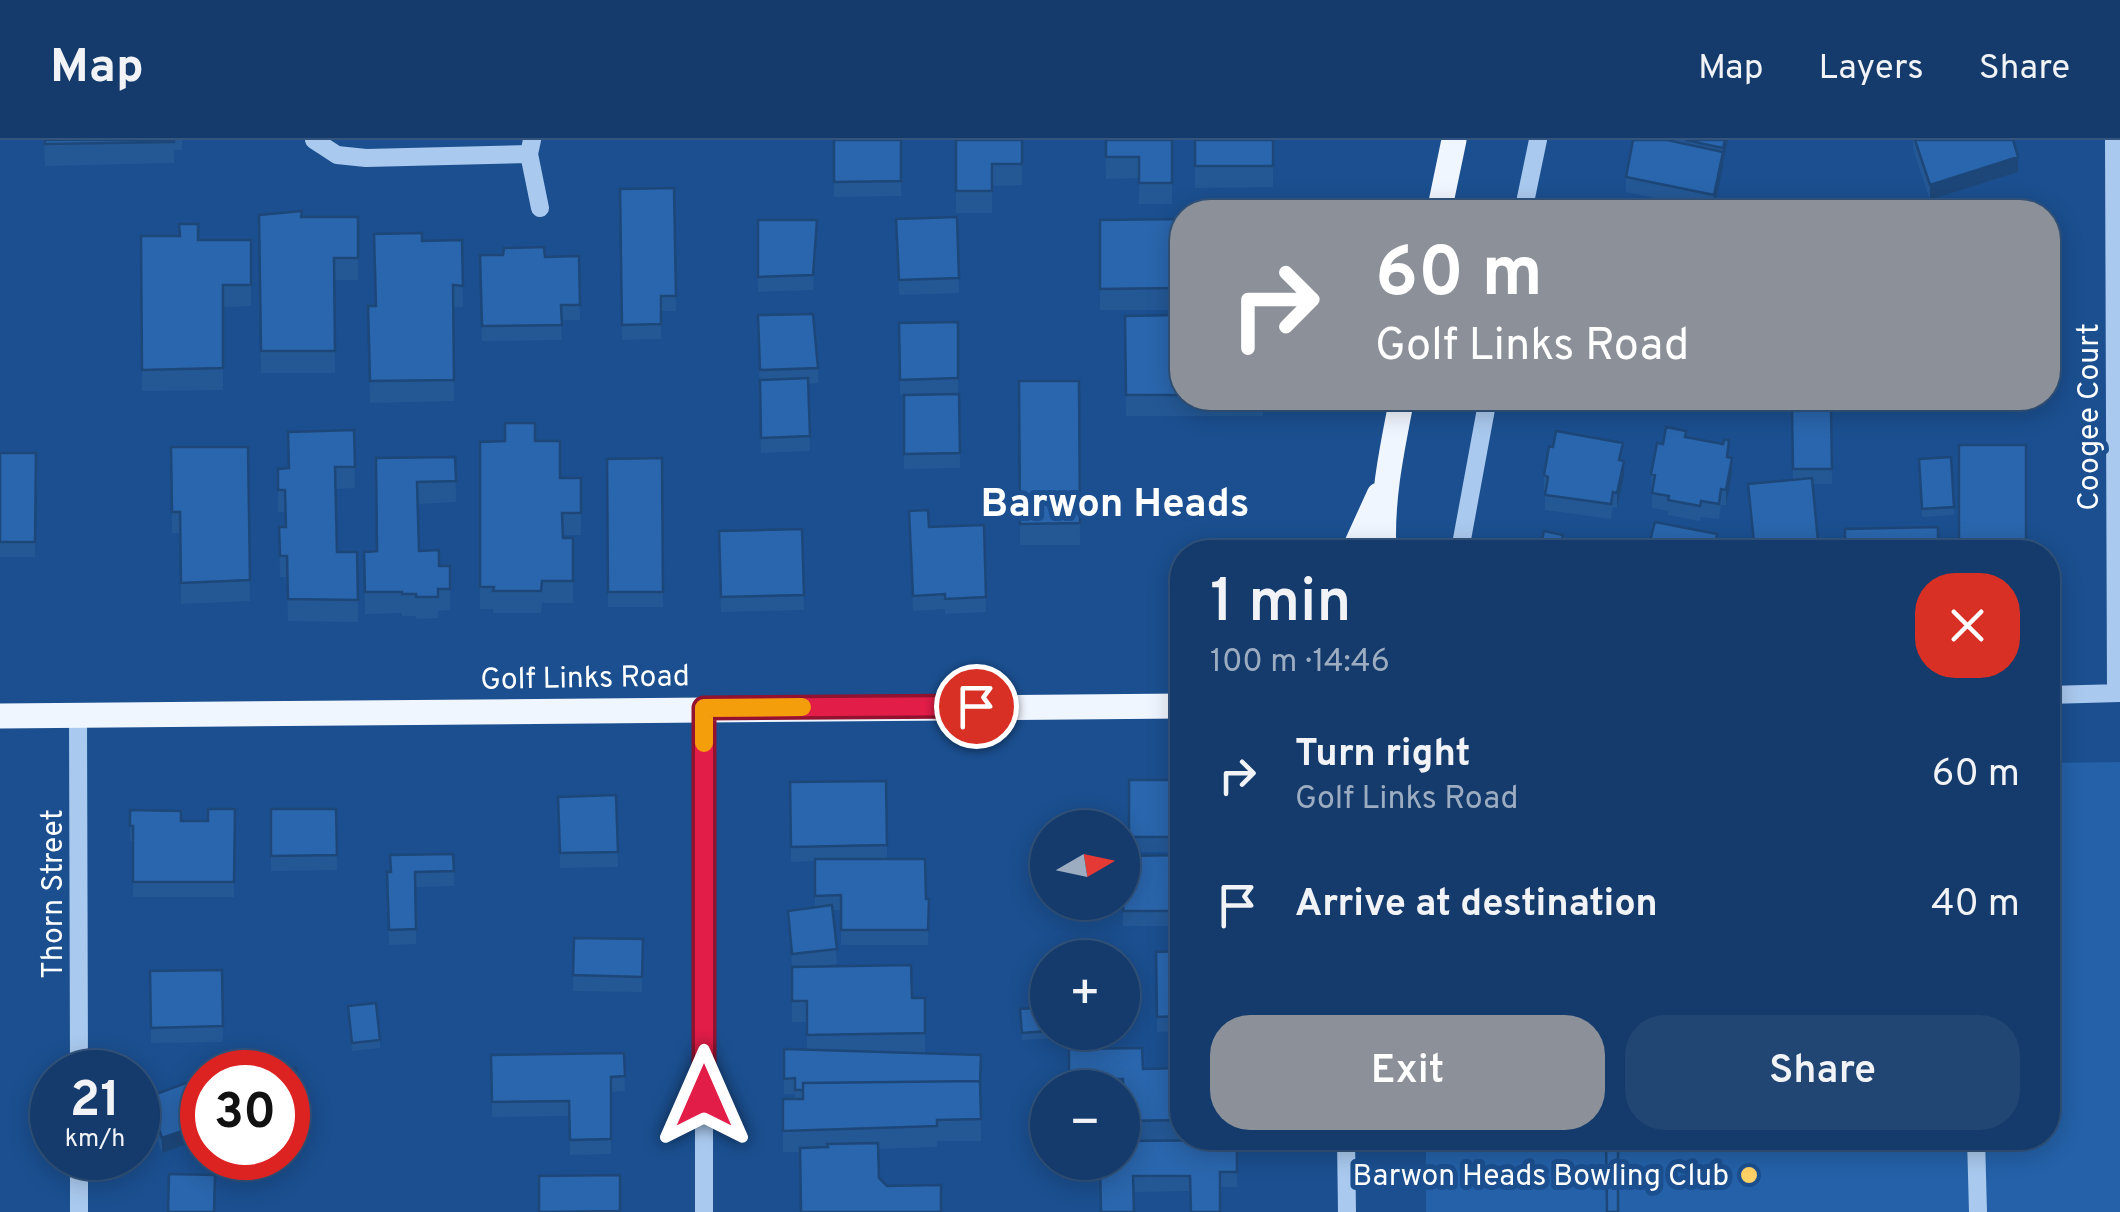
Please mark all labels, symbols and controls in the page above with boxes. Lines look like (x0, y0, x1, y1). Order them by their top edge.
text: Map (50, 39, 144, 99)
text: Map (1698, 47, 1764, 91)
text: Layers (1819, 47, 1924, 91)
text: Share (1979, 47, 2070, 91)
text: 60 m (1375, 232, 1543, 321)
icon: right (1210, 240, 1340, 370)
text: Golf Links Road (1375, 319, 1689, 376)
street label: Coogee Court (2072, 323, 2109, 511)
district label: Barwon Heads (980, 481, 1250, 531)
text: 1 min (1210, 567, 1351, 643)
button: close (1915, 573, 2020, 678)
text: 100 m · 14:46 (1210, 643, 1390, 683)
street label: Golf Links Road (480, 659, 690, 700)
pin (934, 664, 1019, 749)
icon: arrive (949, 679, 1004, 734)
text: Turn right (1295, 731, 1470, 780)
icon: right (1210, 748, 1265, 803)
text: 60 m (1932, 751, 2020, 800)
text: Golf Links Road (1295, 780, 1518, 820)
street label: Thorn Street (36, 809, 73, 979)
north arrow (1030, 810, 1140, 920)
map controls (1030, 810, 1140, 1180)
icon: arrive (1210, 878, 1265, 933)
text: Arrive at destination (1295, 881, 1658, 930)
text: 40 m (1931, 881, 2020, 930)
button: + (1030, 940, 1140, 1050)
button: Exit (1210, 1015, 1605, 1130)
button: Share (1625, 1015, 2020, 1130)
position arrow (652, 1044, 756, 1148)
speed limit sign: 30 (180, 1050, 310, 1180)
button: − (1030, 1070, 1140, 1180)
text: 21 (70, 1071, 120, 1134)
text: km/h (65, 1124, 125, 1156)
place label: Barwon Heads Bowling Club (1353, 1159, 1729, 1196)
marker: Barwon Heads Bowling Club (1738, 1164, 1760, 1186)

